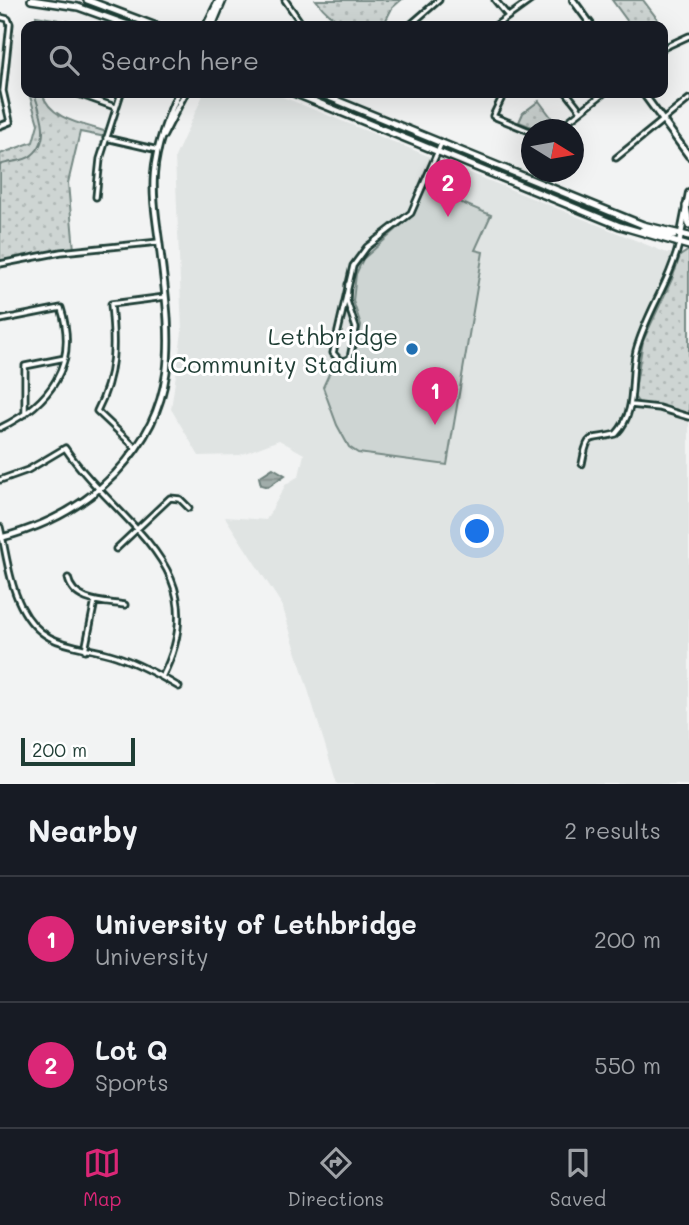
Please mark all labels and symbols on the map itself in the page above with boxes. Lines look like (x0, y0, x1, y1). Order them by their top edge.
north arrow (521, 119, 584, 182)
pin: 2 (425, 159, 471, 217)
place label: Lethbridge Community Stadium (170, 320, 398, 379)
marker: Lethbridge Community Stadium (404, 341, 420, 357)
pin: 1 (412, 367, 458, 425)
your location (460, 514, 494, 548)
scale bar (21, 735, 135, 767)

